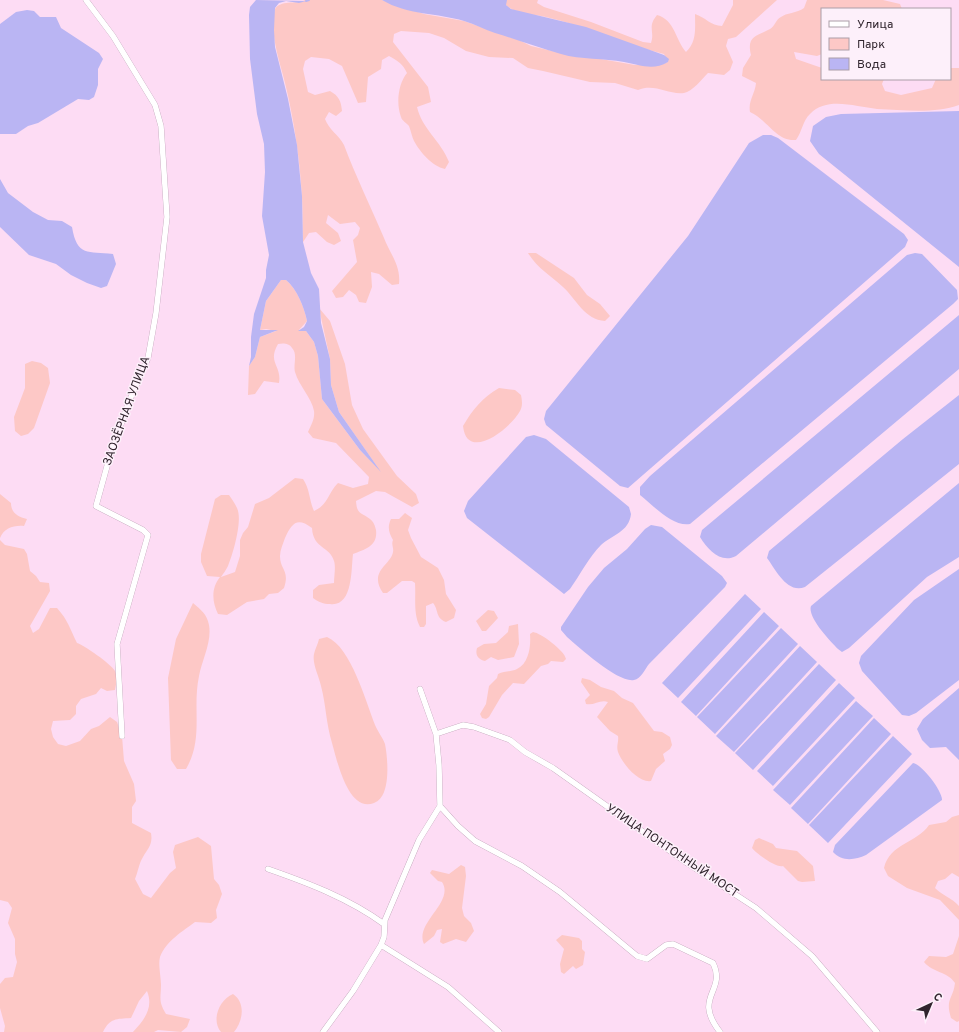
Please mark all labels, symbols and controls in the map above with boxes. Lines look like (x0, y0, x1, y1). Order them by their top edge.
legend (821, 8, 951, 80)
text: Улица (857, 17, 893, 33)
text: Парк (857, 37, 885, 53)
text: Вода (857, 57, 886, 73)
street label: ЗАОЗЁРНАЯ УЛИЦА (100, 354, 154, 468)
street label: УЛИЦА ПОНТОННЫЙ МОСТ (603, 801, 741, 901)
north arrow (911, 984, 951, 1024)
text: С (930, 990, 945, 1005)

